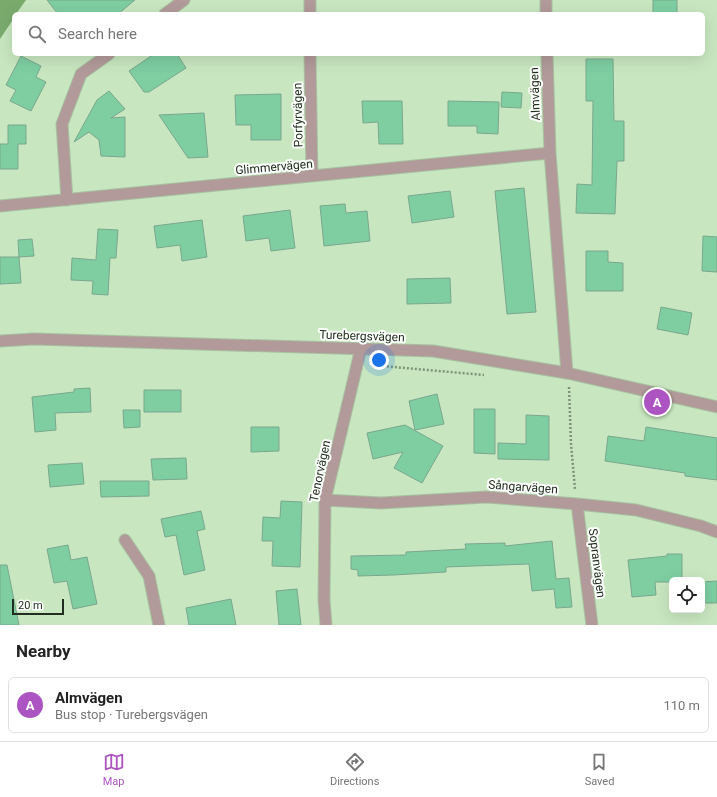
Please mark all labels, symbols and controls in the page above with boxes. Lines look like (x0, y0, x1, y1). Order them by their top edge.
search box (12, 12, 705, 56)
icon: search (26, 23, 48, 45)
text: Search here (58, 25, 137, 43)
street label: Almvägen (527, 67, 543, 121)
street label: Porfyrvägen (290, 83, 306, 147)
street label: Glimmervägen (235, 157, 313, 177)
street label: Turebergsvägen (319, 328, 405, 344)
your location (369, 350, 389, 370)
pin: A (644, 387, 670, 417)
street label: Tenorvägen (307, 439, 333, 503)
street label: Sångarvägen (488, 478, 558, 496)
street label: Sopranvägen (586, 528, 608, 598)
map controls (669, 577, 705, 613)
button: locate (669, 577, 705, 613)
scale bar (12, 597, 64, 616)
text: 20 m (18, 599, 43, 612)
text: Nearby (16, 641, 71, 661)
text: Almvägen (55, 689, 123, 707)
text: A (26, 698, 34, 713)
text: 110 m (663, 698, 700, 713)
text: Bus stop · Turebergsvägen (55, 707, 208, 722)
tab: Map (103, 751, 125, 788)
tab: Directions (330, 751, 379, 788)
tab: Saved (585, 751, 614, 788)

